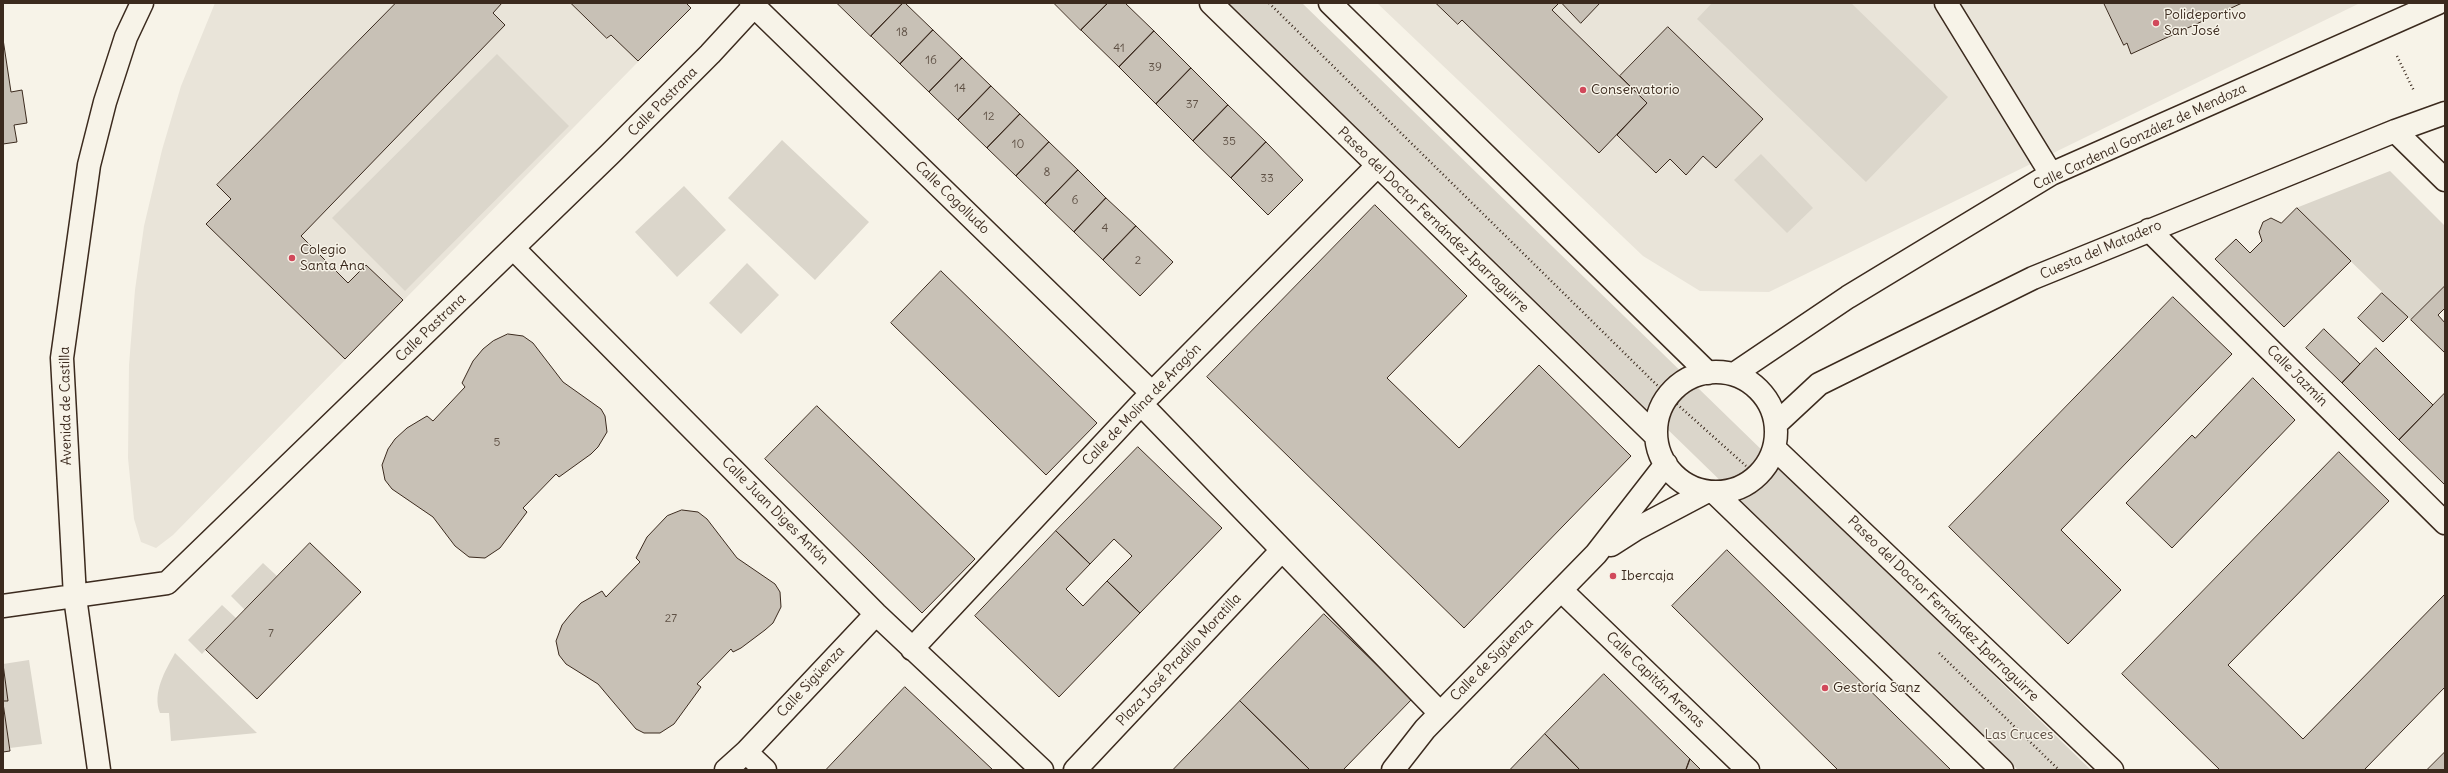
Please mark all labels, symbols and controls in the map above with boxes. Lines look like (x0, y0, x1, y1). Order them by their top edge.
place label: Polideportivo San José (2164, 7, 2246, 40)
marker: Polideportivo San José (2151, 18, 2161, 28)
house number: 18 (896, 26, 908, 40)
house number: 41 (1113, 42, 1125, 56)
house number: 16 (925, 54, 937, 68)
house number: 39 (1148, 61, 1162, 75)
street label: Calle Pastrana (625, 64, 701, 140)
street label: Calle Cardenal González de Mendoza (2031, 80, 2249, 194)
house number: 14 (954, 82, 966, 96)
place label: Conservatorio (1591, 82, 1680, 98)
marker: Conservatorio (1578, 85, 1588, 95)
house number: 37 (1186, 98, 1198, 112)
house number: 12 (983, 110, 995, 124)
street label: Paseo del Doctor Fernández Iparraguirre (1334, 124, 1532, 316)
house number: 35 (1222, 135, 1236, 149)
house number: 10 (1012, 138, 1024, 152)
street label: Calle Cogolludo (911, 158, 993, 238)
house number: 8 (1044, 166, 1050, 180)
house number: 33 (1260, 172, 1274, 186)
house number: 6 (1072, 194, 1078, 208)
street label: Cuesta del Matadero (2038, 217, 2164, 283)
house number: 4 (1102, 222, 1108, 236)
place label: Colegio Santa Ana (300, 242, 365, 274)
marker: Colegio Santa Ana (287, 253, 297, 263)
house number: 2 (1135, 254, 1141, 268)
street label: Calle Pastrana (392, 290, 470, 366)
street label: Calle de Molina de Aragón (1079, 340, 1205, 470)
street label: Calle Jazmín (2263, 342, 2331, 410)
street label: Avenida de Castilla (57, 347, 75, 465)
house number: 5 (494, 436, 500, 450)
street label: Calle Juan Diges Antón (718, 454, 832, 568)
street label: Paseo del Doctor Fernández Iparraguirre (1844, 513, 2042, 705)
place label: Ibercaja (1621, 568, 1674, 584)
marker: Ibercaja (1608, 571, 1618, 581)
street label: Plaza José Pradillo Moratilla (1113, 590, 1245, 730)
house number: 27 (665, 612, 677, 626)
street label: Calle de Sigüenza (1447, 615, 1537, 705)
house number: 7 (268, 627, 274, 641)
street label: Calle Capitán Arenas (1602, 628, 1708, 732)
street label: Calle Sigüenza (774, 643, 848, 721)
place label: Gestoría Sanz (1833, 680, 1920, 696)
marker: Gestoría Sanz (1820, 683, 1830, 693)
park label: Las Cruces (1985, 727, 2053, 743)

